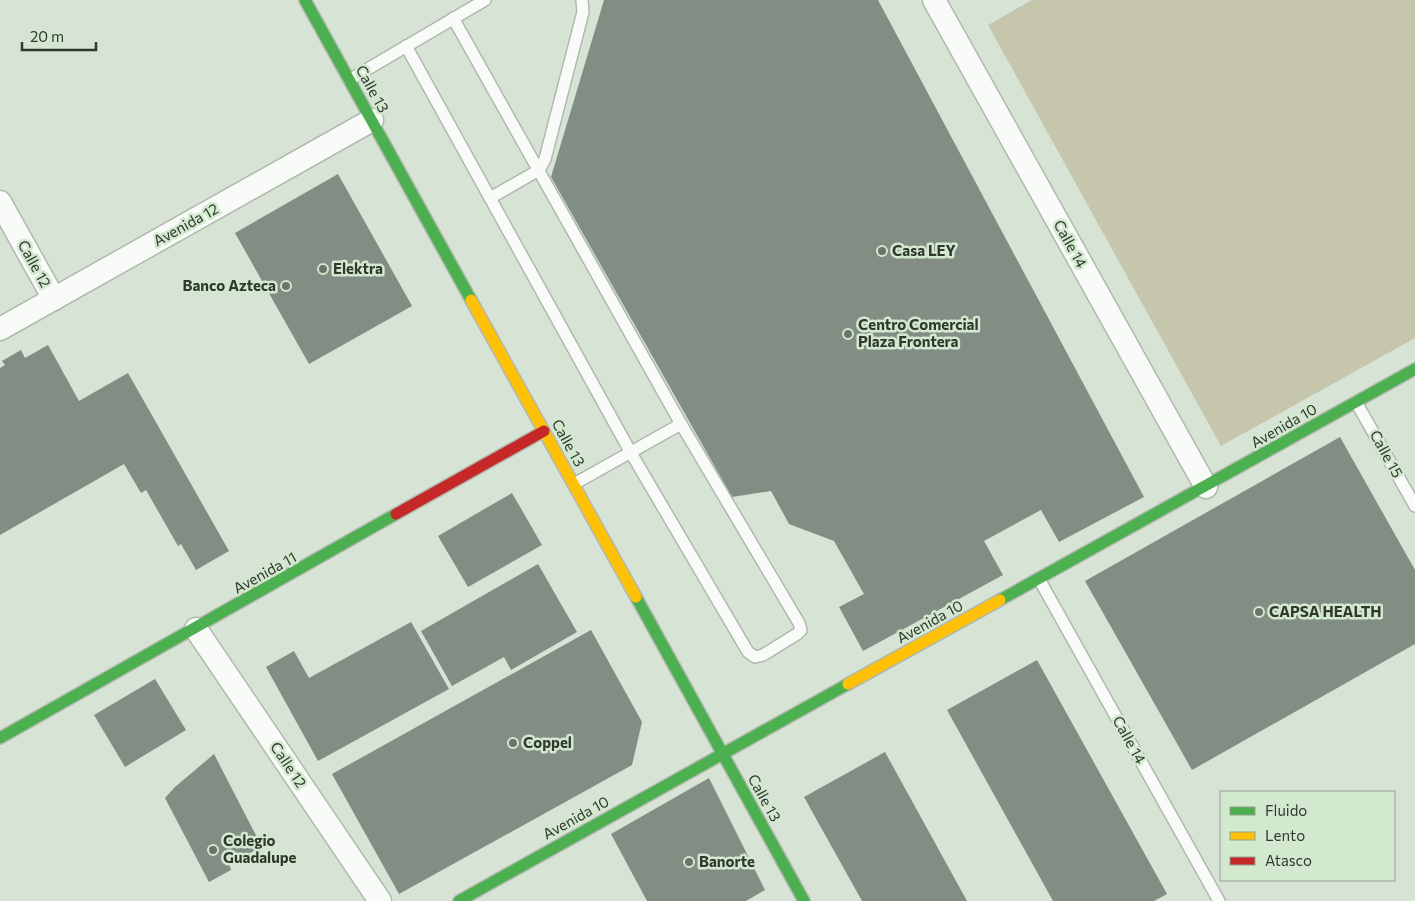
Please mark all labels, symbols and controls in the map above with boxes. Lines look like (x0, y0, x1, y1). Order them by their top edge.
scale bar (22, 20, 96, 52)
text: 20 m (30, 27, 64, 45)
street label: Calle 13 (353, 62, 393, 115)
street label: Avenida 12 (150, 199, 221, 249)
street label: Calle 14 (1050, 216, 1091, 271)
street label: Calle 12 (15, 237, 55, 290)
place label: Casa LEY (892, 241, 956, 259)
marker: Casa LEY (876, 245, 888, 257)
place label: Elektra (333, 259, 383, 277)
marker: Elektra (317, 263, 329, 275)
place label: Banco Azteca (183, 276, 276, 294)
marker: Banco Azteca (280, 280, 292, 292)
place label: Centro Comercial Plaza Frontera (858, 315, 979, 350)
marker: Centro Comercial Plaza Frontera (842, 328, 854, 340)
street label: Avenida 10 (1247, 399, 1320, 451)
street label: Calle 13 (549, 416, 589, 469)
street label: Calle 15 (1367, 427, 1407, 480)
street label: Avenida 11 (230, 547, 299, 597)
street label: Avenida 10 (893, 596, 966, 647)
place label: CAPSA HEALTH (1269, 602, 1382, 620)
marker: CAPSA HEALTH (1253, 606, 1265, 618)
street label: Calle 14 (1109, 712, 1150, 767)
place label: Coppel (523, 733, 572, 751)
marker: Coppel (507, 737, 519, 749)
street label: Calle 12 (267, 738, 311, 791)
street label: Calle 13 (745, 771, 785, 824)
legend (1220, 791, 1395, 881)
street label: Avenida 10 (539, 792, 612, 843)
text: Fluido (1265, 801, 1307, 819)
text: Lento (1265, 826, 1305, 844)
place label: Colegio Guadalupe (223, 831, 297, 866)
marker: Colegio Guadalupe (207, 844, 219, 856)
text: Atasco (1265, 851, 1312, 869)
place label: Banorte (699, 852, 755, 870)
marker: Banorte (683, 856, 695, 868)

